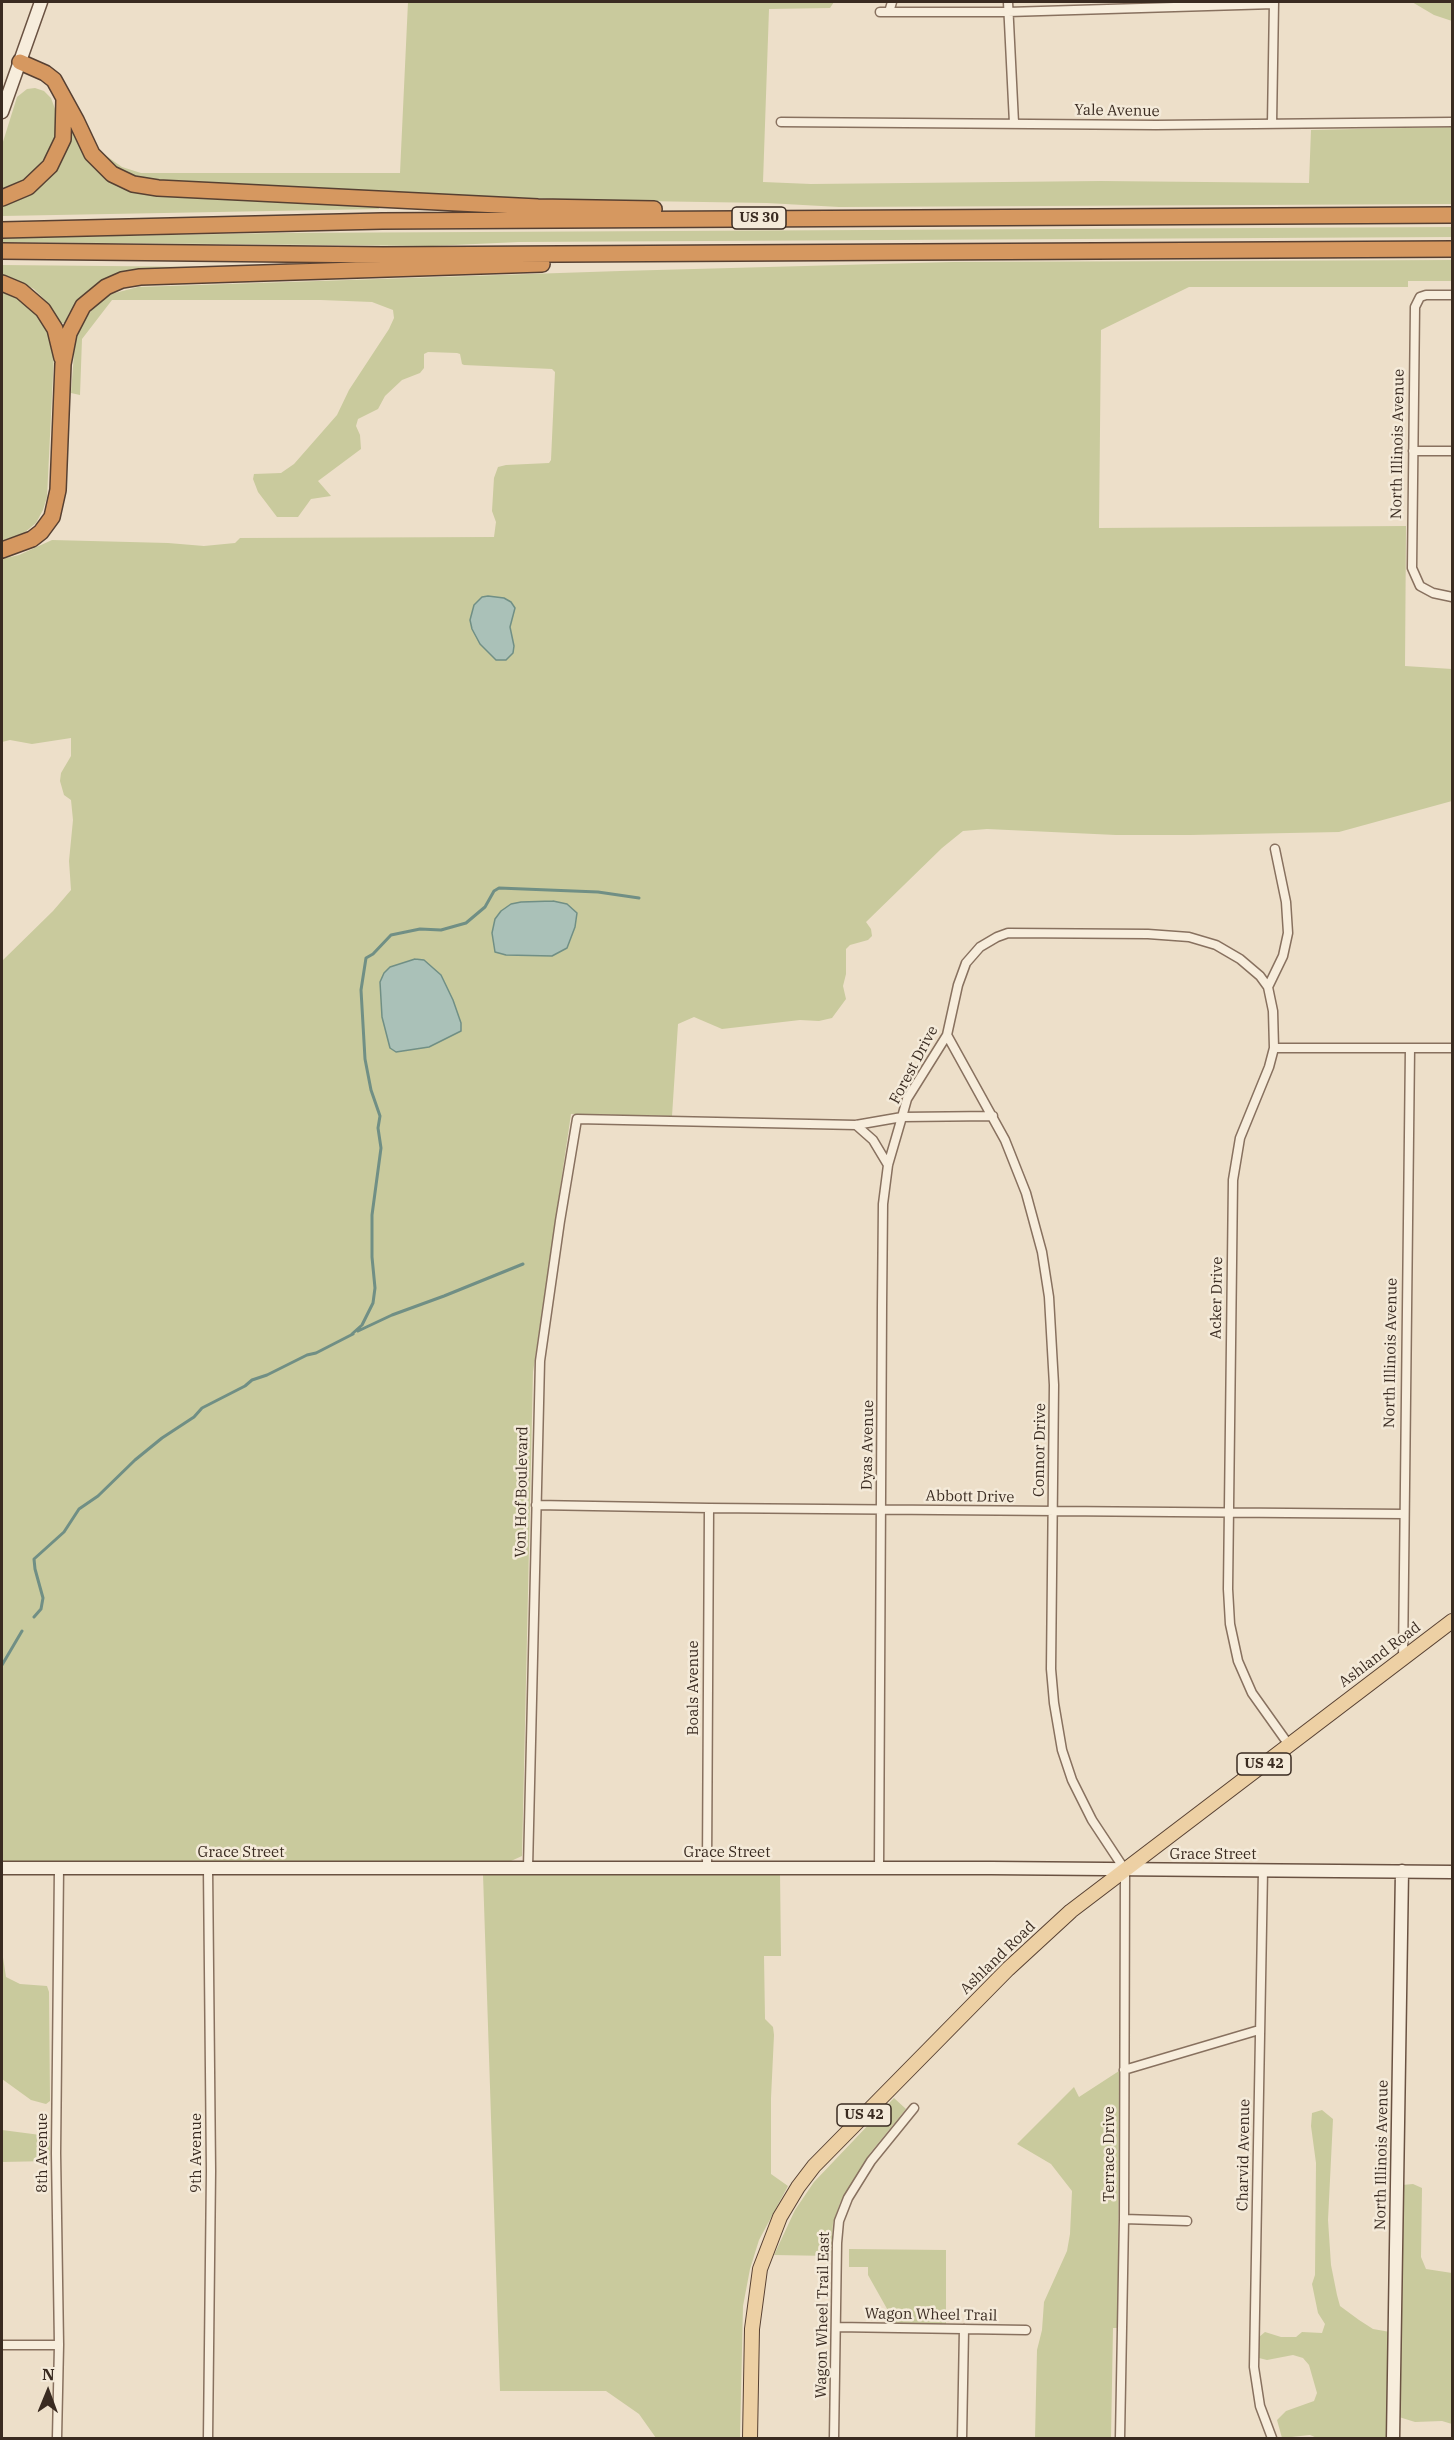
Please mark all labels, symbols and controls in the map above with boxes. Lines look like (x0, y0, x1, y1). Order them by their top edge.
street label: Yale Avenue (1074, 101, 1160, 121)
road number: US 30 (732, 207, 786, 229)
street label: North Illinois Avenue (1388, 369, 1408, 519)
street label: Forest Drive (886, 1023, 942, 1107)
street label: Acker Drive (1207, 1257, 1227, 1339)
street label: North Illinois Avenue (1381, 1278, 1401, 1428)
street label: Dyas Avenue (858, 1400, 878, 1490)
street label: Connor Drive (1030, 1403, 1050, 1497)
street label: Von Hof Boulevard (512, 1426, 532, 1558)
street label: Abbott Drive (926, 1487, 1014, 1507)
street label: Ashland Road (1336, 1618, 1424, 1692)
street label: Boals Avenue (685, 1641, 703, 1735)
road number: US 42 (1237, 1753, 1291, 1775)
street label: Grace Street (198, 1844, 284, 1862)
street label: Grace Street (684, 1844, 770, 1862)
street label: Grace Street (1170, 1846, 1256, 1864)
street label: Ashland Road (957, 1918, 1039, 1998)
street label: North Illinois Avenue (1372, 2080, 1392, 2230)
street label: Charvid Avenue (1234, 2099, 1254, 2211)
road number: US 42 (837, 2104, 891, 2126)
street label: Terrace Drive (1101, 2106, 1119, 2202)
street label: 8th Avenue (34, 2113, 52, 2193)
street label: 9th Avenue (188, 2113, 206, 2193)
street label: Wagon Wheel Trail East (813, 2232, 833, 2398)
street label: Wagon Wheel Trail (864, 2305, 998, 2325)
north arrow (18, 2362, 78, 2422)
text: N (42, 2364, 55, 2384)

